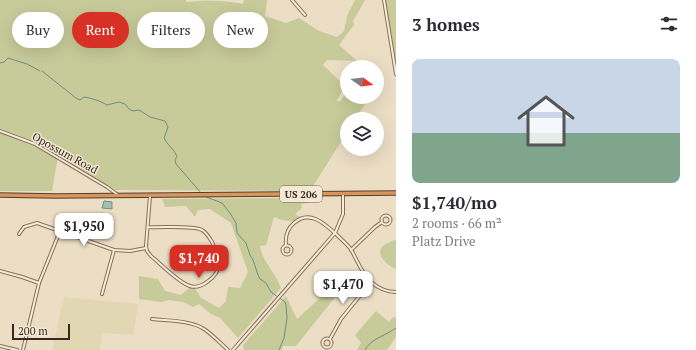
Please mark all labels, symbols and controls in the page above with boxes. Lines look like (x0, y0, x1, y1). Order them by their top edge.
chip: Buy (12, 12, 64, 48)
chip: Rent (72, 12, 129, 48)
chip: Filters (137, 12, 205, 48)
chip: New (213, 12, 268, 48)
text: 3 homes (412, 13, 480, 36)
icon: filters (658, 13, 680, 35)
north arrow (340, 60, 384, 104)
map controls (340, 60, 384, 156)
icon: home (510, 85, 582, 157)
button: layers (340, 112, 384, 156)
street label: Opossum Road (30, 129, 100, 177)
road number: US 206 (280, 186, 322, 202)
text: $1,740/mo (412, 191, 497, 214)
pin: $1,950 (51, 213, 117, 247)
text: 2 rooms · 66 m² (412, 214, 502, 232)
text: $1,950 (64, 217, 104, 235)
text: Platz Drive (412, 232, 476, 250)
pin: $1,740 (166, 245, 232, 279)
text: $1,740 (179, 249, 219, 267)
pin: $1,470 (310, 271, 376, 305)
text: $1,470 (323, 275, 363, 293)
scale bar (12, 322, 70, 341)
text: 200 m (18, 324, 48, 338)

